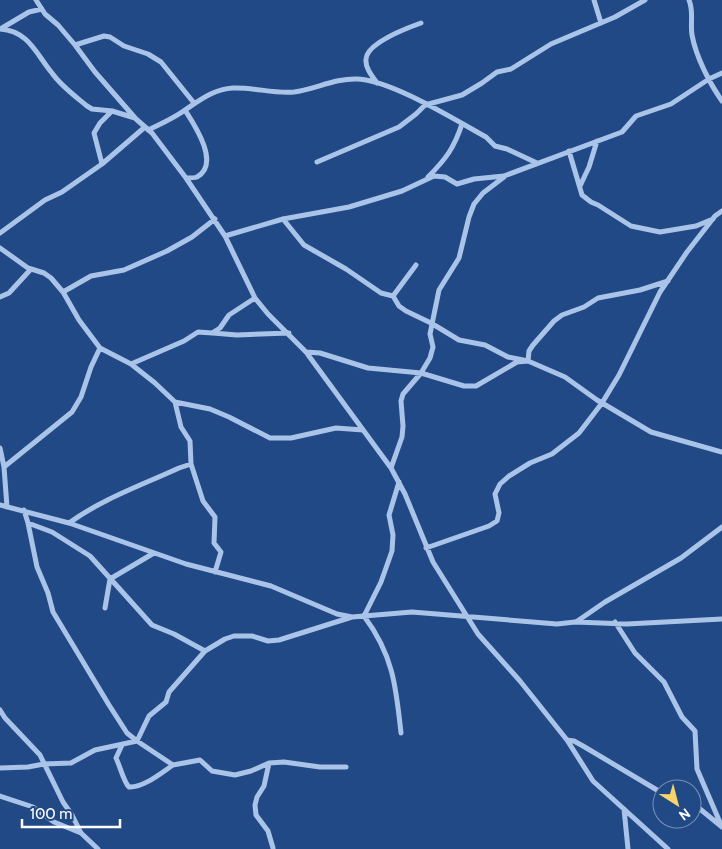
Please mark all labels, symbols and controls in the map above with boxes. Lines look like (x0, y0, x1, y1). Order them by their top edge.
north arrow (652, 779, 702, 829)
scale bar (22, 796, 120, 828)
text: N (675, 804, 694, 825)
text: 100 m (30, 805, 72, 823)

